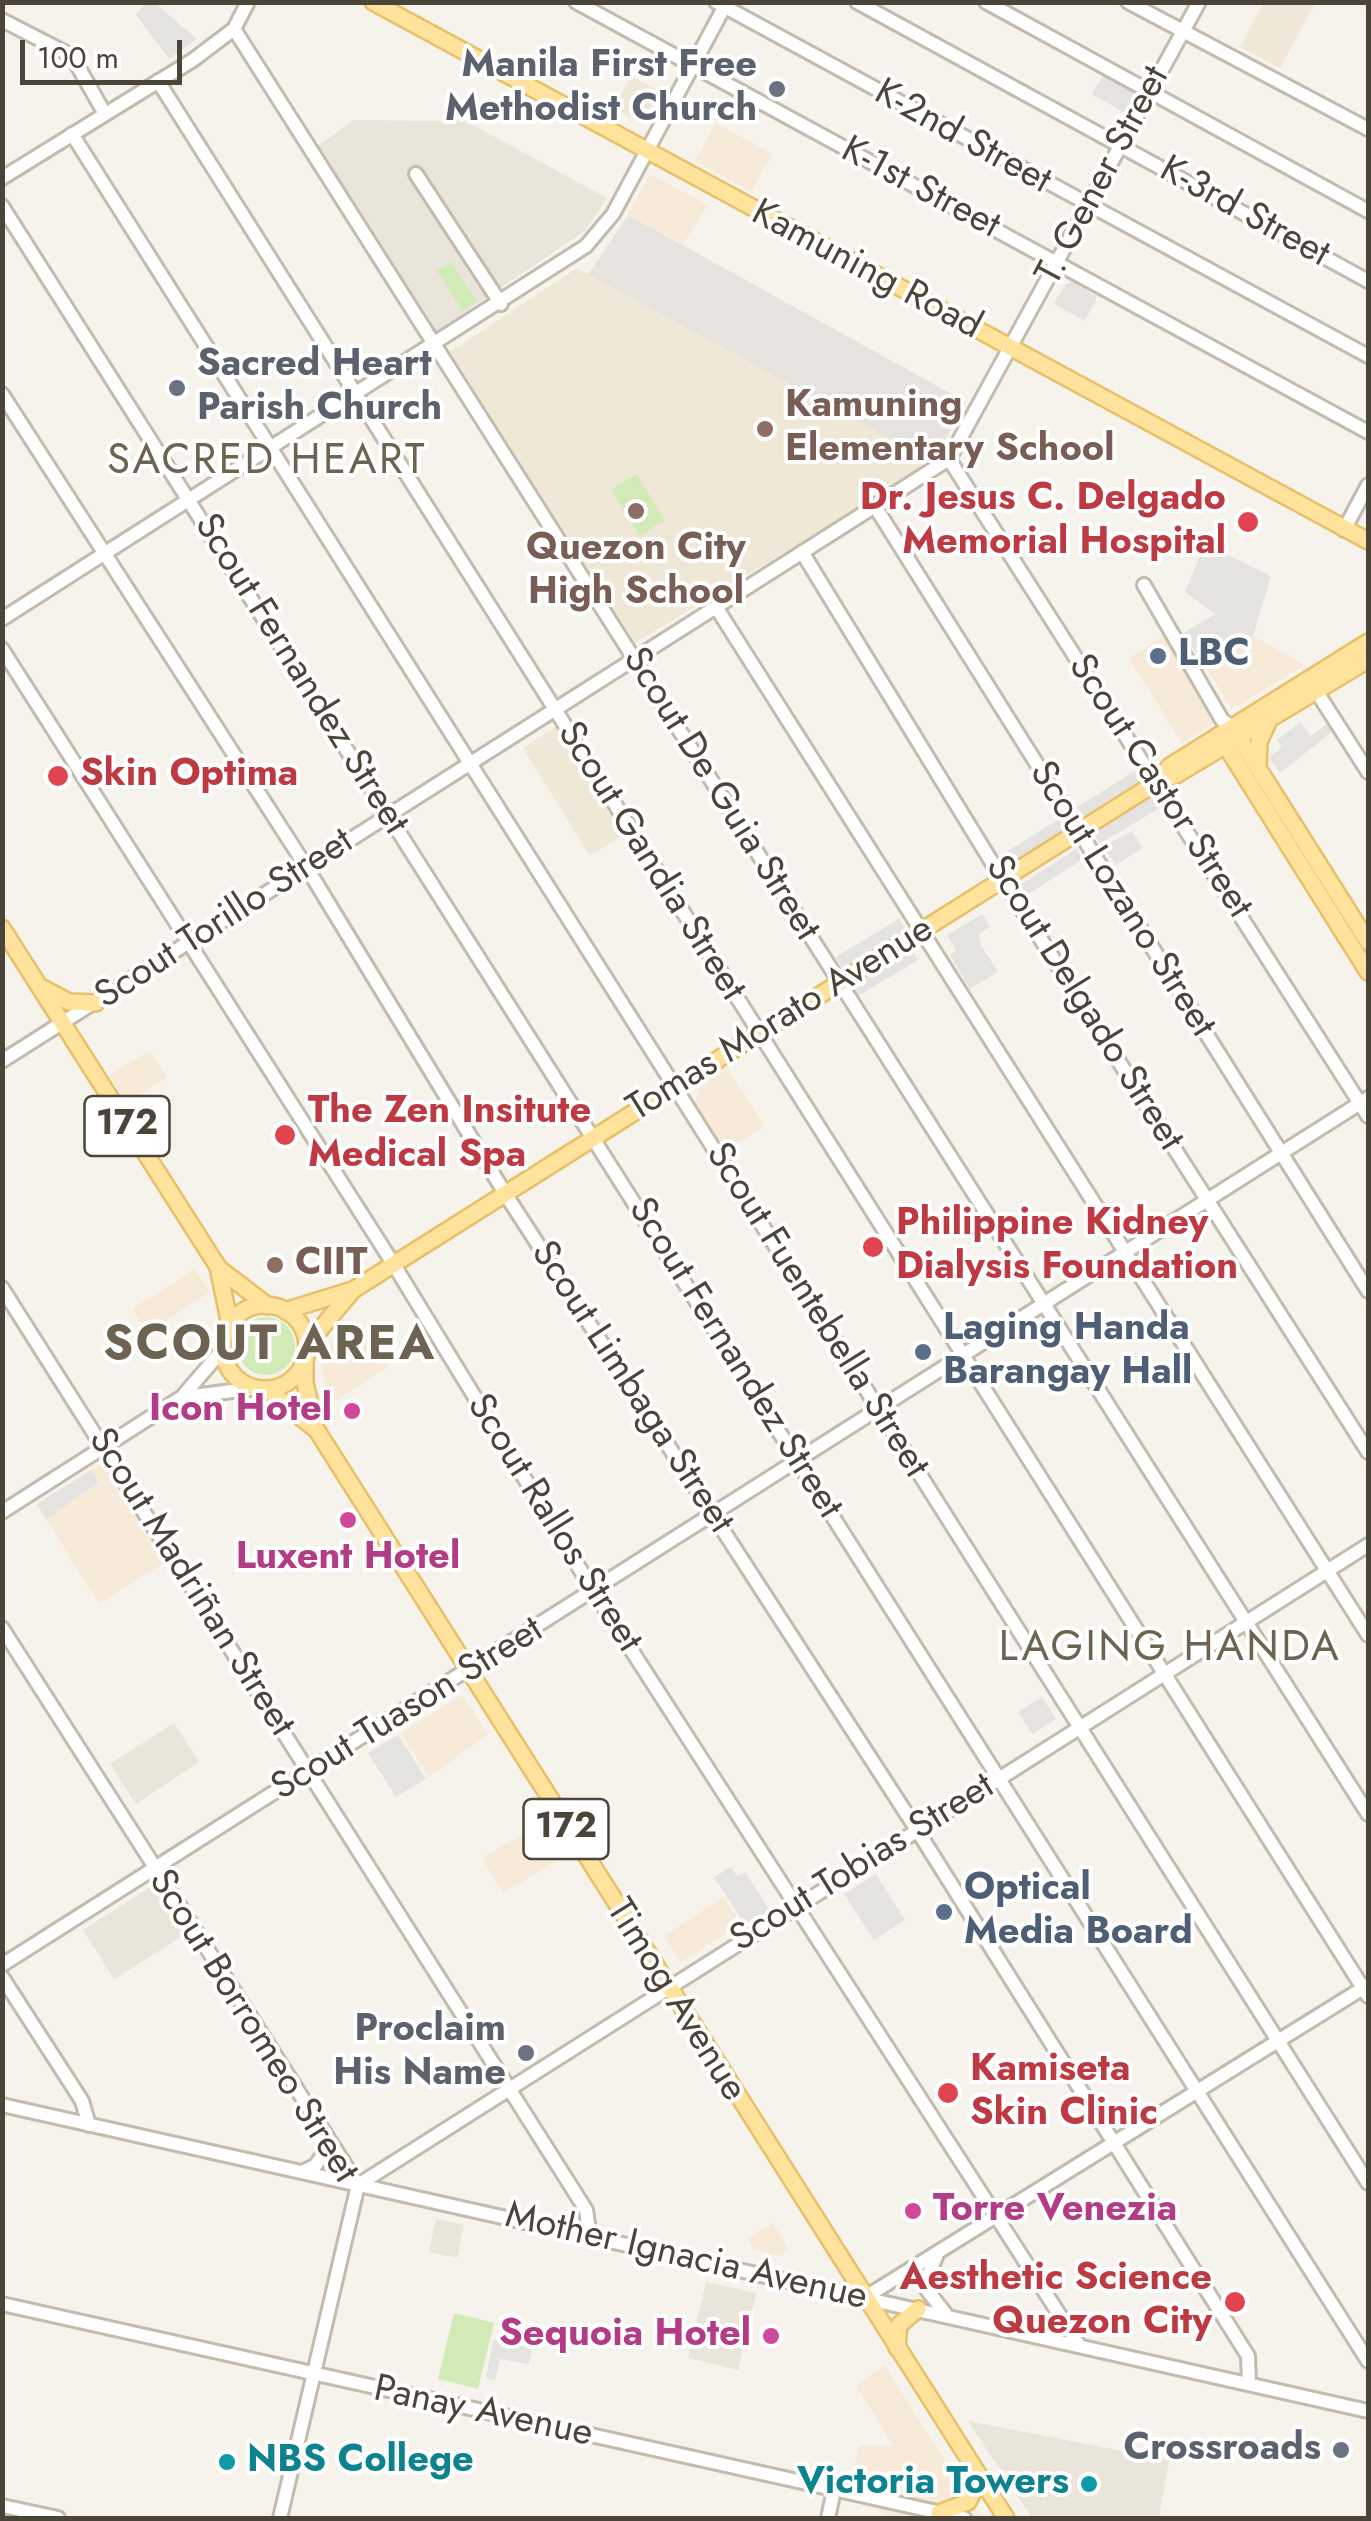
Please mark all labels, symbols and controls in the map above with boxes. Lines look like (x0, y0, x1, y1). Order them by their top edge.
scale bar (25, 20, 188, 82)
text: 100 m (37, 36, 119, 79)
place label: Manila First Free Methodist Church (445, 44, 757, 133)
street label: T. Gener Street (1027, 59, 1181, 293)
street label: K-2nd Street (866, 71, 1058, 205)
marker: Manila First Free Methodist Church (766, 78, 788, 100)
street label: K-1st Street (833, 128, 1007, 250)
street label: K-3rd Street (1151, 148, 1337, 278)
street label: Kamuning Road (743, 191, 989, 351)
place label: Sacred Heart Parish Church (197, 343, 442, 432)
marker: Sacred Heart Parish Church (166, 377, 188, 399)
place label: Kamuning Elementary School (785, 384, 1114, 474)
marker: Kamuning Elementary School (754, 418, 776, 440)
district label: SACRED HEART (107, 438, 427, 488)
place label: Dr. Jesus C. Delgado Memorial Hospital (860, 477, 1226, 566)
marker: Quezon City High School (625, 500, 647, 522)
street label: Scout Fernandez Street (183, 506, 417, 844)
marker: Dr. Jesus C. Delgado Memorial Hospital (1235, 509, 1261, 535)
place label: Quezon City High School (526, 527, 746, 616)
place label: LBC (1178, 633, 1250, 679)
street label: Scout De Guia Street (611, 640, 829, 950)
marker: LBC (1147, 645, 1169, 667)
street label: Scout Castor Street (1057, 647, 1261, 927)
street label: Scout Gandia Street (546, 714, 754, 1010)
place label: Skin Optima (80, 753, 298, 799)
street label: Scout Lozano Street (1018, 754, 1224, 1046)
marker: Skin Optima (45, 763, 71, 789)
street label: Scout Torillo Street (88, 820, 362, 1020)
street label: Scout Delgado Street (974, 848, 1192, 1160)
street label: Tomas Morato Avenue (620, 907, 942, 1133)
place label: The Zen Insitute Medical Spa (308, 1090, 591, 1180)
road number: 172 (84, 1096, 170, 1156)
marker: The Zen Insitute Medical Spa (272, 1122, 298, 1148)
street label: Scout Fuentebella Street (694, 1135, 938, 1487)
street label: Scout Fernandez Street (617, 1190, 851, 1528)
place label: Philippine Kidney Dialysis Foundation (896, 1202, 1238, 1292)
street label: Scout Limbaga Street (520, 1234, 742, 1542)
marker: Philippine Kidney Dialysis Foundation (860, 1234, 886, 1260)
place label: CIIT (295, 1242, 367, 1288)
marker: CIIT (264, 1254, 286, 1276)
place label: Laging Handa Barangay Hall (943, 1307, 1192, 1396)
district label: SCOUT AREA (103, 1318, 437, 1376)
marker: Laging Handa Barangay Hall (912, 1341, 934, 1363)
street label: Scout Rallos Street (455, 1387, 651, 1661)
place label: Icon Hotel (149, 1388, 332, 1434)
marker: Icon Hotel (341, 1400, 363, 1422)
street label: Scout Madriñan Street (77, 1421, 303, 1745)
marker: Luxent Hotel (337, 1509, 359, 1531)
place label: Luxent Hotel (236, 1536, 460, 1582)
street label: Scout Tuason Street (264, 1608, 552, 1812)
district label: LAGING HANDA (999, 1625, 1341, 1675)
street label: Scout Tobias Street (723, 1765, 1003, 1963)
road number: 172 (524, 1799, 608, 1859)
street label: Scout Borromeo Street (137, 1862, 367, 2192)
place label: Optical Media Board (964, 1867, 1193, 1956)
street label: Timog Avenue (595, 1892, 755, 2110)
marker: Optical Media Board (933, 1901, 955, 1923)
place label: Proclaim His Name (333, 2008, 506, 2098)
marker: Proclaim His Name (515, 2042, 537, 2064)
place label: Kamiseta Skin Clinic (970, 2048, 1158, 2138)
marker: Kamiseta Skin Clinic (935, 2080, 961, 2106)
place label: Torre Venezia (933, 2188, 1177, 2234)
street label: Mother Ignacia Avenue (501, 2194, 871, 2322)
marker: Torre Venezia (902, 2200, 924, 2222)
place label: Aesthetic Science Quezon City (900, 2257, 1212, 2346)
marker: Aesthetic Science Quezon City (1222, 2289, 1248, 2315)
place label: Sequoia Hotel (499, 2313, 751, 2359)
marker: Sequoia Hotel (760, 2325, 782, 2347)
street label: Panay Avenue (369, 2368, 597, 2458)
place label: Crossroads (1124, 2427, 1321, 2473)
place label: NBS College (247, 2439, 474, 2485)
marker: Crossroads (1330, 2439, 1352, 2461)
marker: NBS College (216, 2451, 238, 2473)
place label: Victoria Towers (797, 2461, 1069, 2507)
marker: Victoria Towers (1078, 2473, 1100, 2495)

